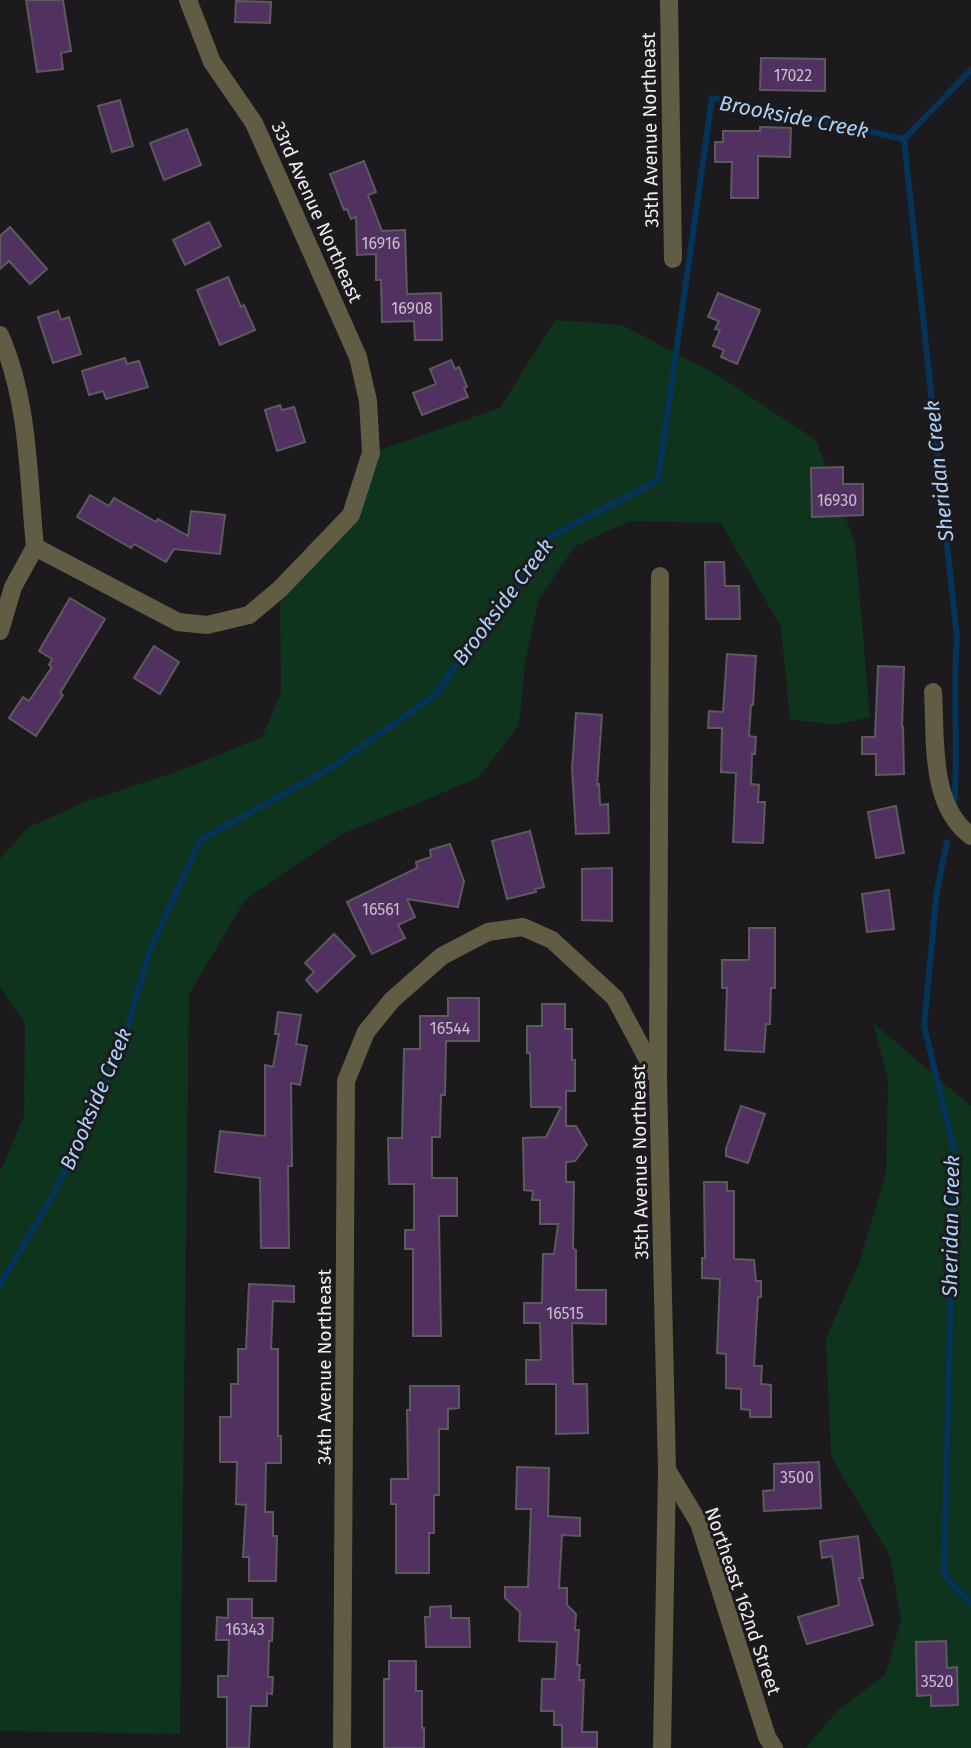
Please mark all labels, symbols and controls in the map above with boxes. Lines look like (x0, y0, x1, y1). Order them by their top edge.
street label: 35th Avenue Northeast (637, 32, 663, 228)
house number: 17022 (774, 66, 812, 85)
water label: Brookside Creek (717, 90, 871, 144)
street label: 33rd Avenue Northeast (267, 118, 367, 306)
house number: 16916 (362, 234, 400, 253)
house number: 16908 (391, 299, 433, 318)
water label: Sheridan Creek (919, 399, 959, 544)
house number: 16930 (817, 491, 857, 510)
water label: Brookside Creek (447, 534, 559, 670)
house number: 16561 (362, 900, 400, 919)
house number: 16544 (430, 1019, 471, 1038)
water label: Brookside Creek (54, 1024, 138, 1174)
street label: 35th Avenue Northeast (627, 1064, 653, 1260)
water label: Sheridan Creek (937, 1155, 965, 1298)
street label: 34th Avenue Northeast (313, 1269, 336, 1465)
house number: 16515 (546, 1304, 584, 1323)
house number: 3500 (780, 1468, 814, 1487)
street label: Northeast 162nd Street (700, 1504, 786, 1698)
house number: 16343 (225, 1620, 265, 1639)
house number: 3520 (921, 1672, 953, 1691)

